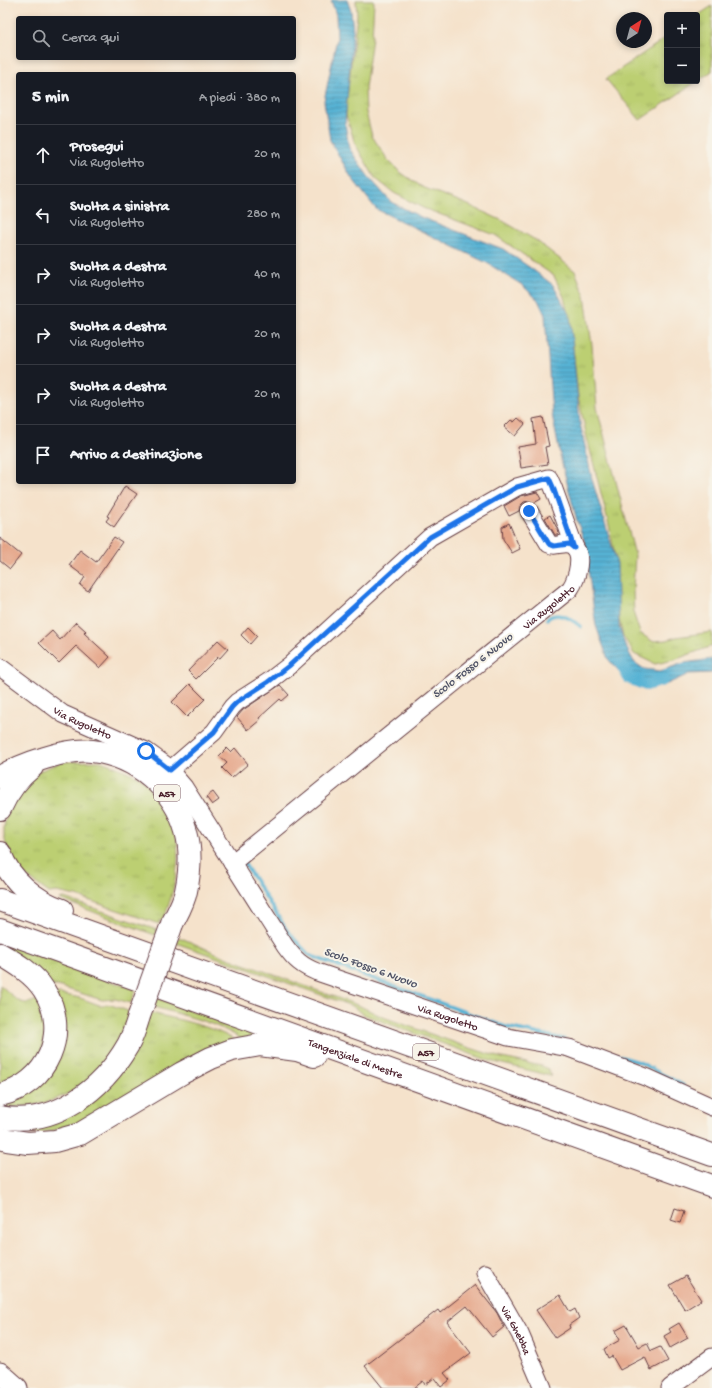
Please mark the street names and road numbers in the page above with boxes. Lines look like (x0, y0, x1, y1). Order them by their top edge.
street label: Via Rugoletto (520, 584, 579, 633)
street label: Via Rugoletto (49, 704, 113, 743)
road number: A57 (154, 785, 180, 801)
street label: Via Rugoletto (415, 1002, 480, 1034)
street label: Tangenziale di Mestre (305, 1037, 404, 1082)
road number: A57 (413, 1044, 439, 1060)
street label: Via Ghebba (497, 1303, 532, 1358)

